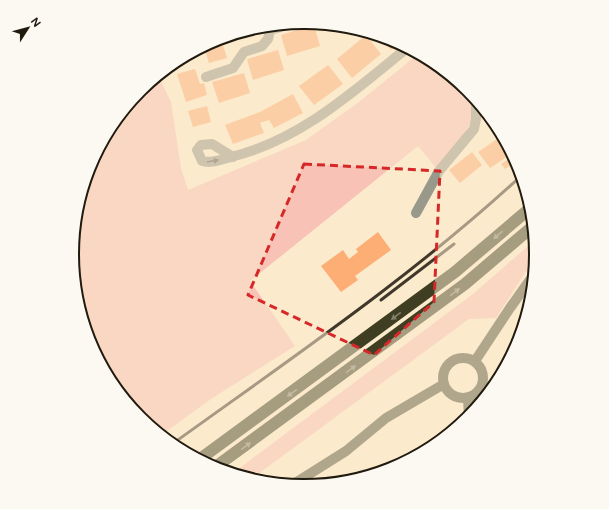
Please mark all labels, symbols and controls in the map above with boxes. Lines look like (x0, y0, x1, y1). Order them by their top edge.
north arrow (8, 8, 48, 48)
text: N (28, 15, 43, 30)
one-way arrow (207, 158, 220, 164)
one-way arrow (493, 231, 504, 240)
one-way arrow (450, 287, 461, 296)
one-way arrow (391, 312, 402, 320)
one-way arrow (346, 365, 356, 373)
one-way arrow (286, 389, 297, 397)
one-way arrow (240, 441, 251, 450)

